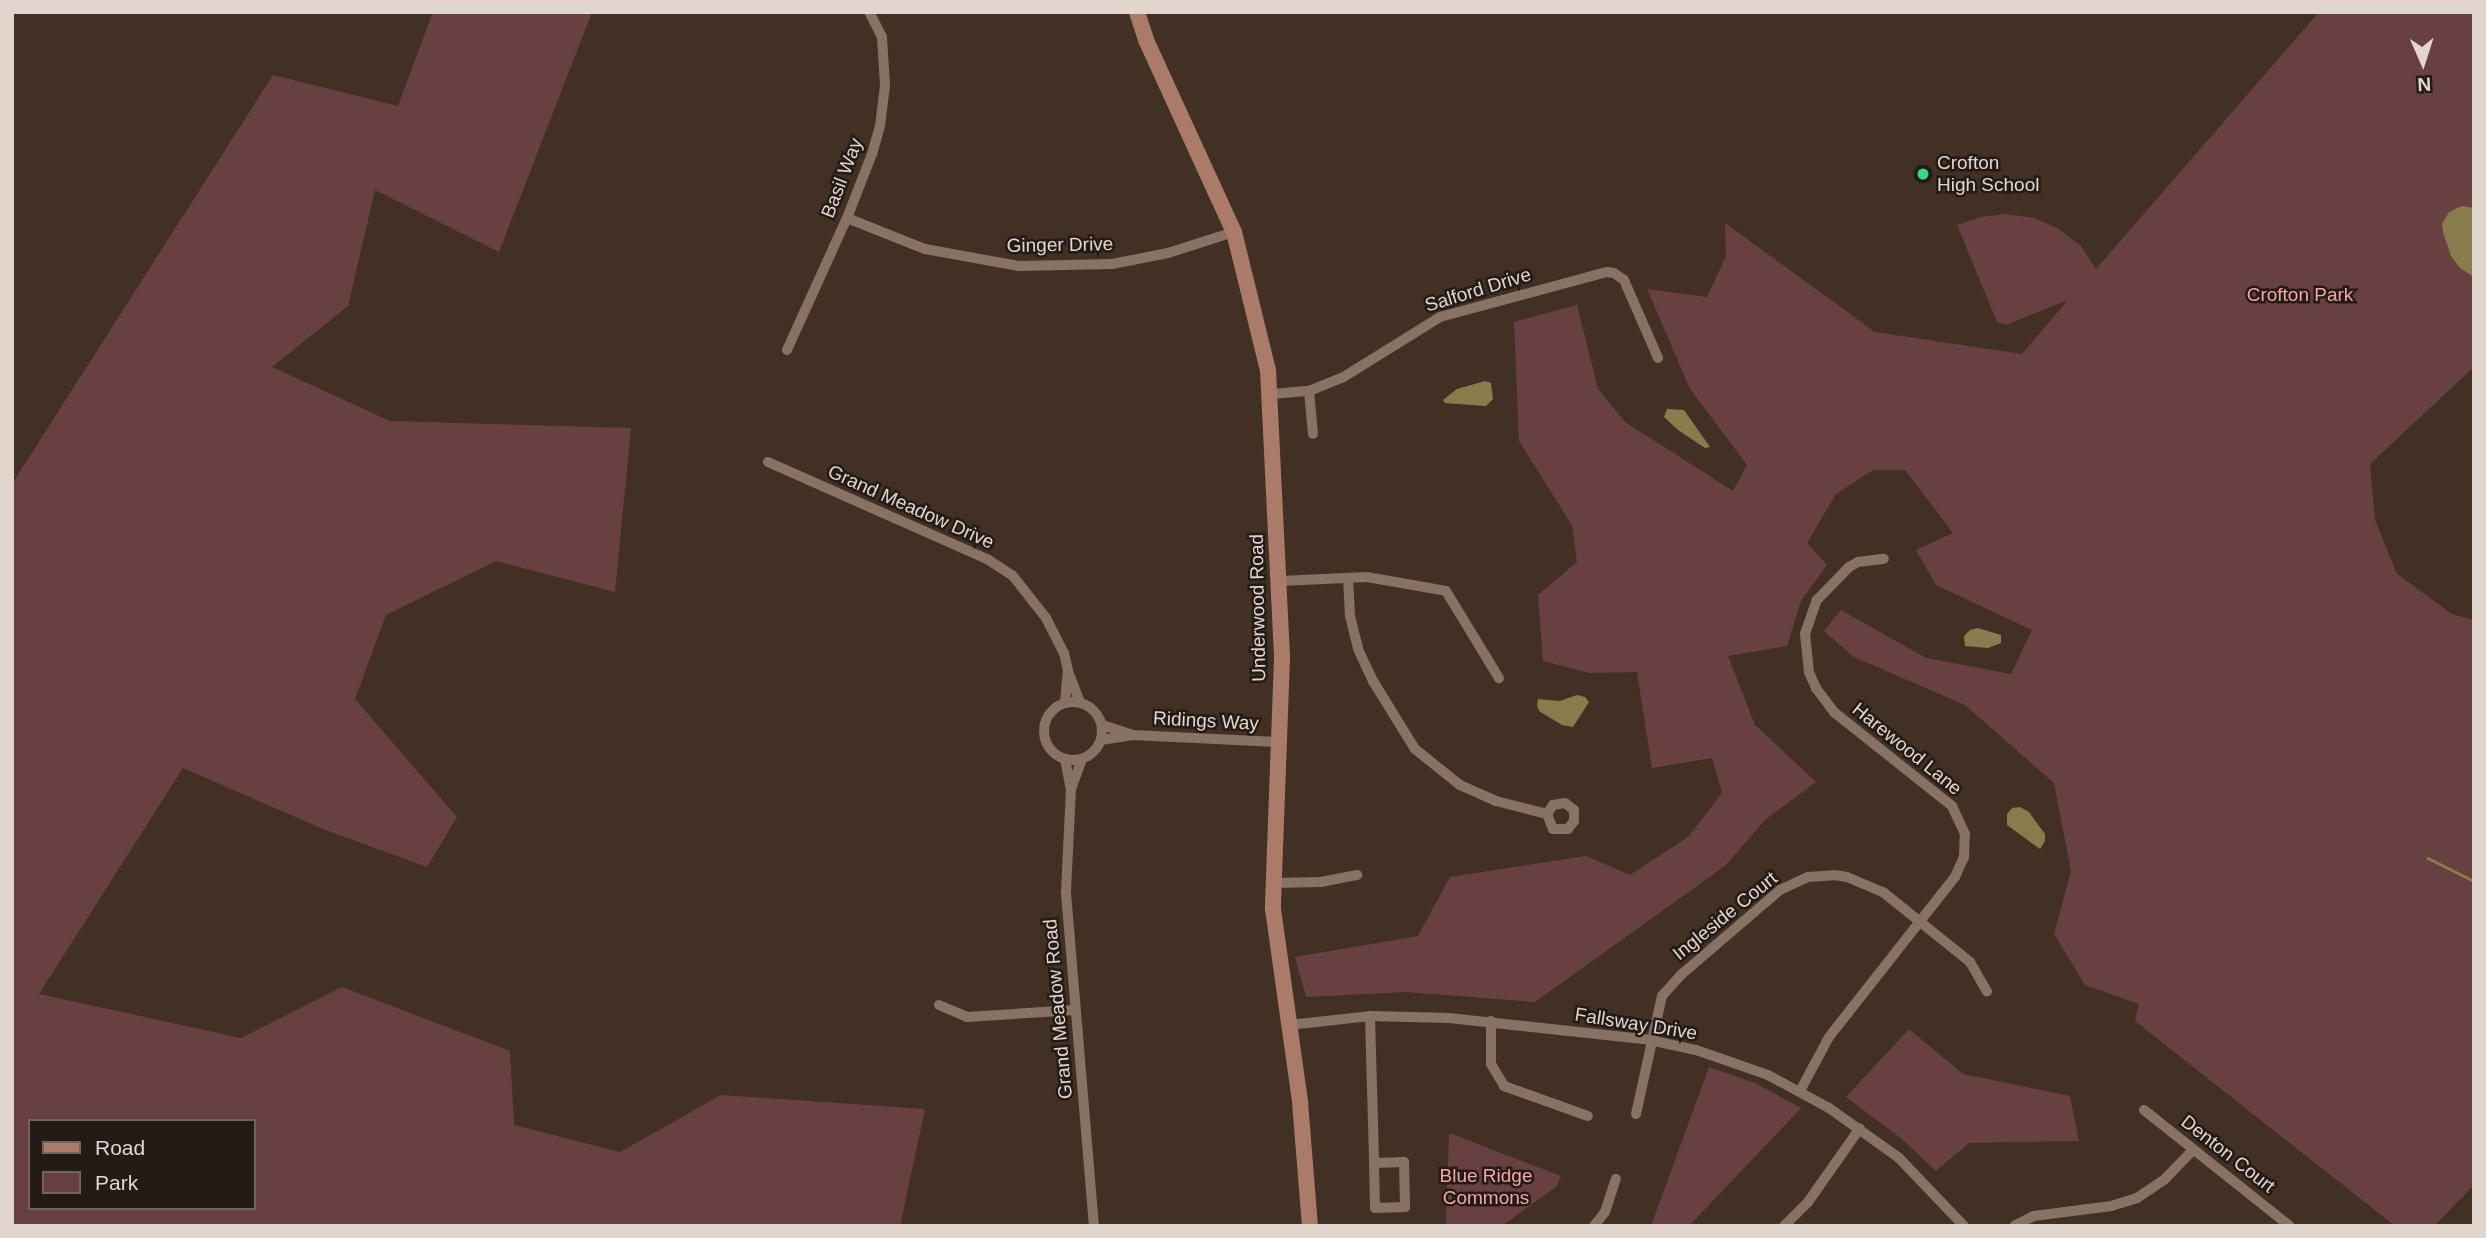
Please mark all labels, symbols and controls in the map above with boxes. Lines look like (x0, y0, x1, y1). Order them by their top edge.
north arrow (2388, 28, 2458, 98)
text: N (2417, 74, 2432, 95)
street label: Basil Way (816, 135, 868, 221)
place label: Crofton High School (1937, 152, 2039, 196)
marker: Crofton High School (1915, 166, 1931, 182)
street label: Ginger Drive (1006, 233, 1114, 257)
street label: Salford Drive (1422, 263, 1534, 317)
park label: Crofton Park (2247, 284, 2353, 306)
street label: Grand Meadow Drive (824, 460, 998, 554)
street label: Underwood Road (1245, 534, 1271, 682)
street label: Harewood Lane (1848, 698, 1966, 800)
street label: Ridings Way (1153, 707, 1259, 735)
street label: Ingleside Court (1668, 867, 1782, 965)
street label: Grand Meadow Road (1039, 918, 1077, 1100)
street label: Fallsway Drive (1573, 1003, 1699, 1045)
street label: Denton Court (2176, 1110, 2280, 1198)
legend (28, 1119, 256, 1210)
text: Road (95, 1136, 145, 1159)
park label: Blue Ridge Commons (1440, 1165, 1532, 1209)
text: Park (95, 1171, 138, 1194)

